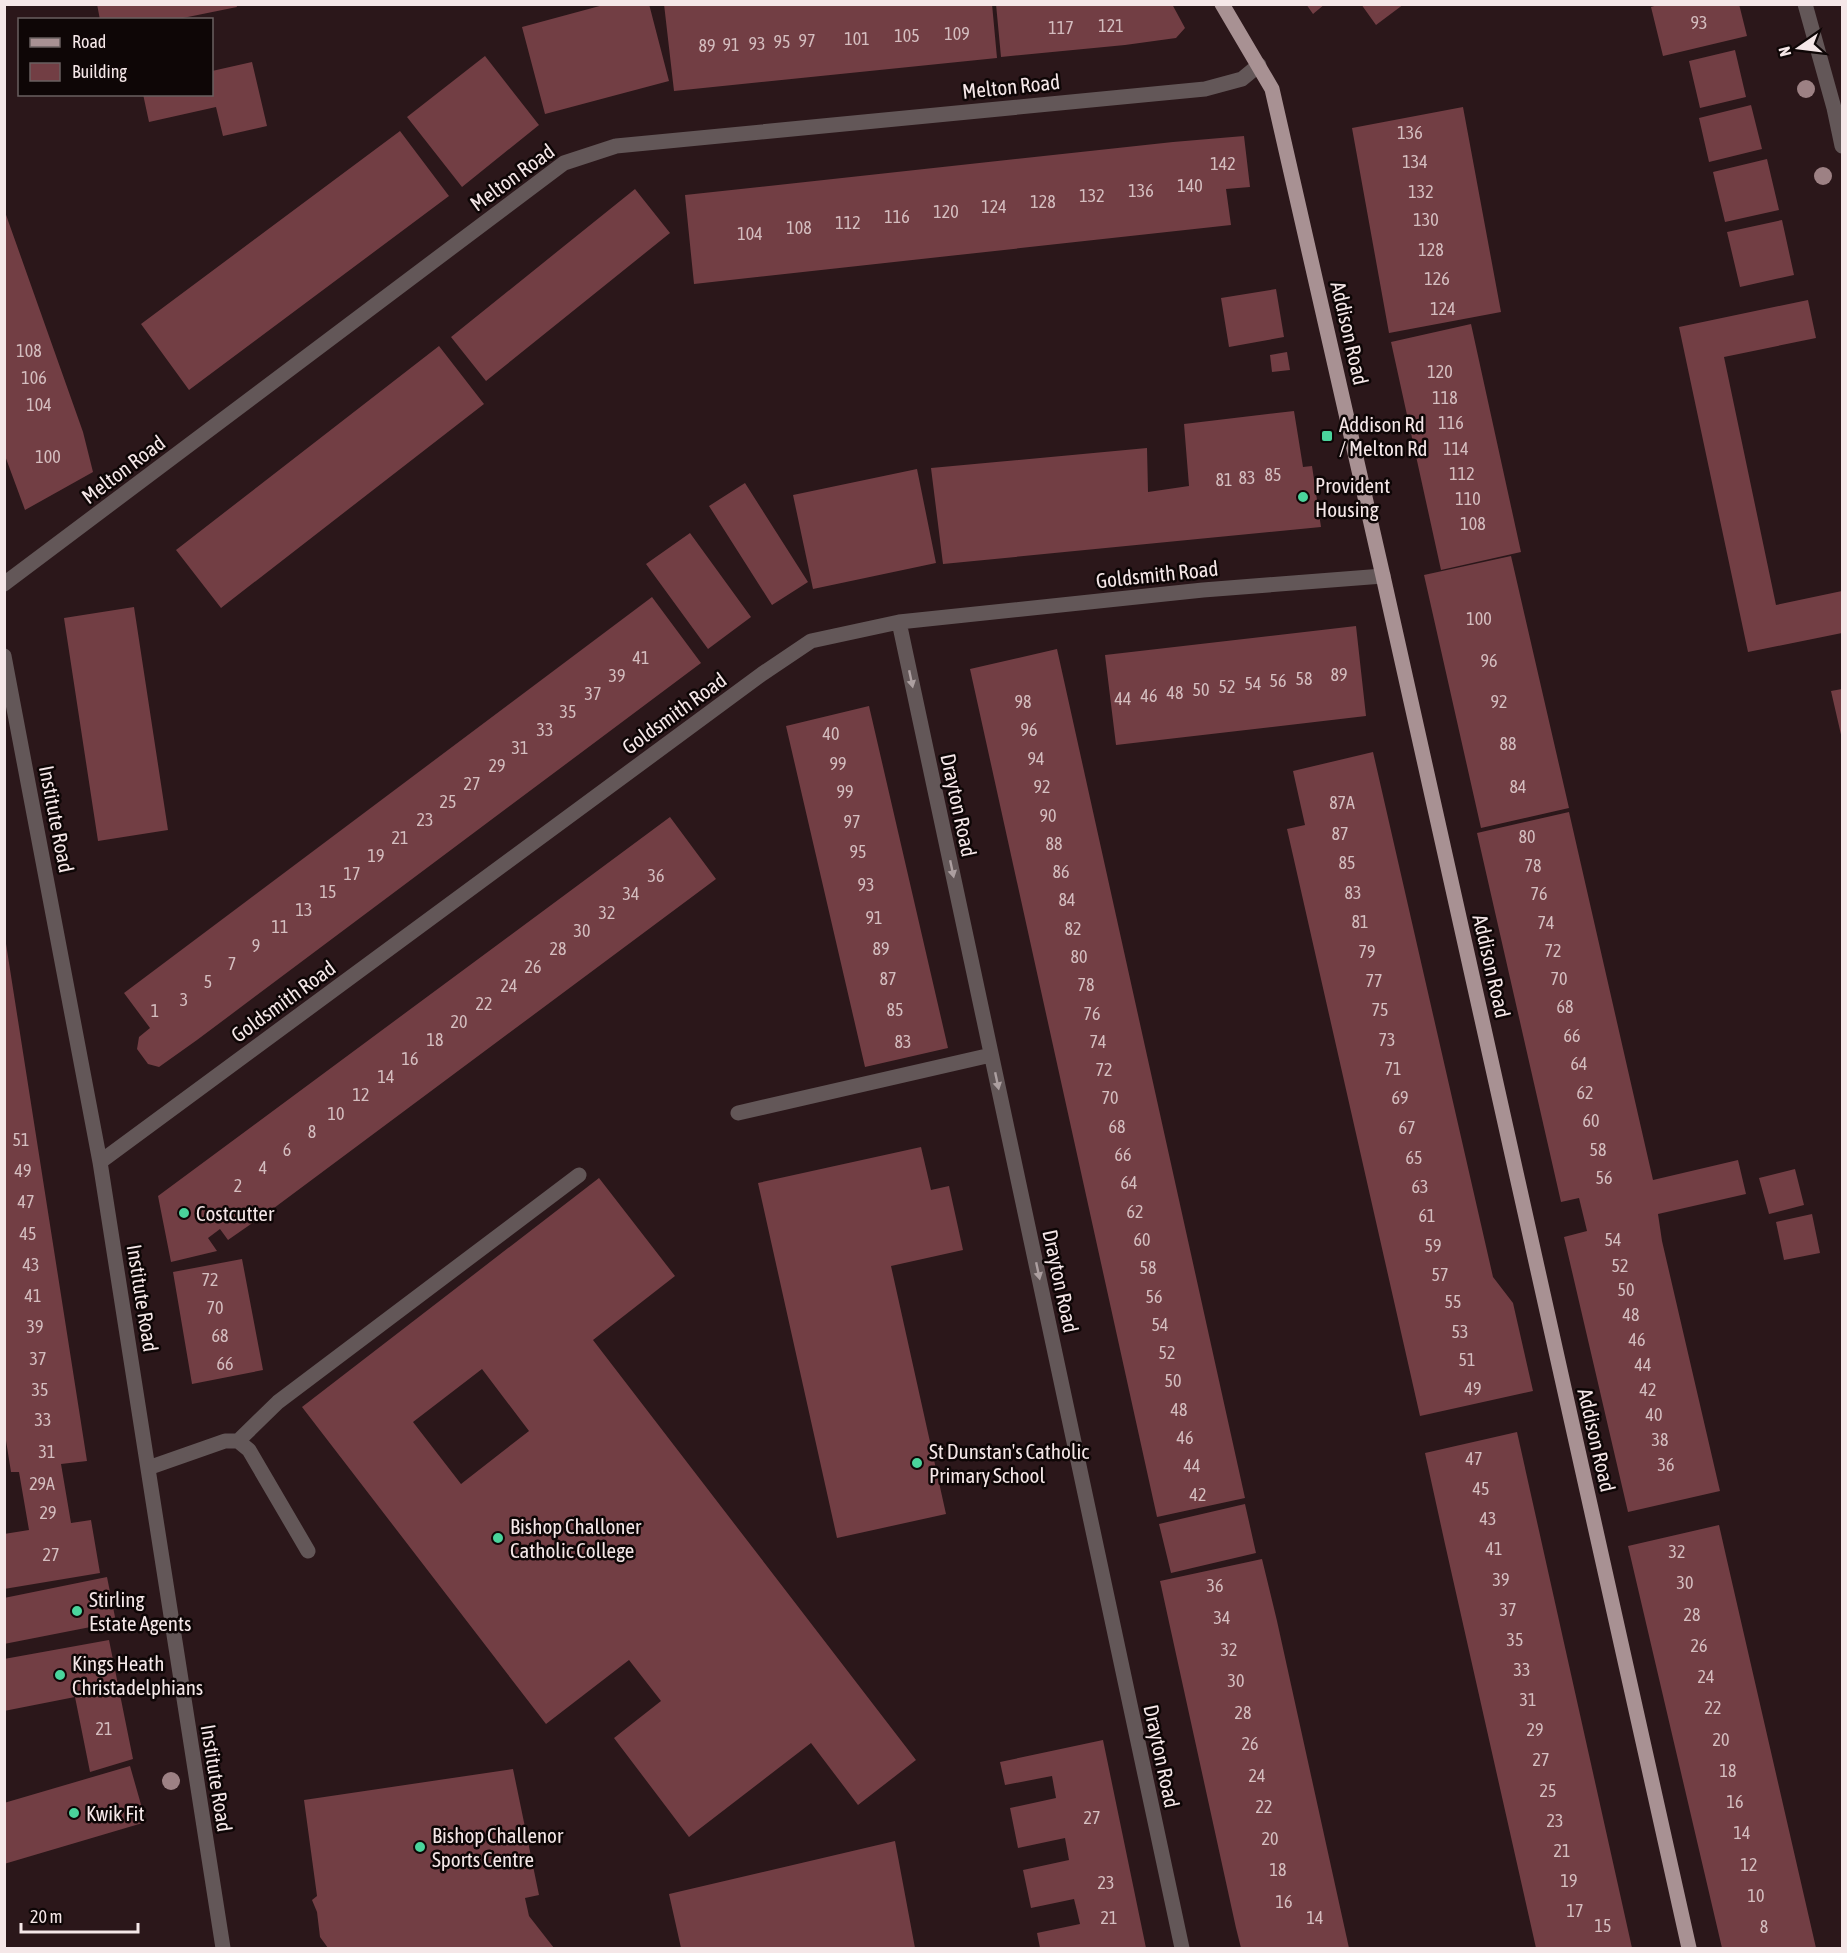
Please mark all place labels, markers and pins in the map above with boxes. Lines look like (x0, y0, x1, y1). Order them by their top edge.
place label: Addison Rd / Melton Rd (1339, 412, 1427, 460)
marker: Addison Rd / Melton Rd (1320, 429, 1334, 443)
place label: Provident Housing (1315, 473, 1390, 521)
marker: Provident Housing (1296, 490, 1310, 504)
place label: Costcutter (196, 1201, 275, 1225)
marker: Costcutter (177, 1206, 191, 1220)
place label: St Dunstan's Catholic Primary School (929, 1439, 1089, 1487)
marker: St Dunstan's Catholic Primary School (910, 1456, 924, 1470)
place label: Bishop Challoner Catholic College (510, 1514, 642, 1562)
marker: Bishop Challoner Catholic College (491, 1531, 505, 1545)
place label: Stirling Estate Agents (89, 1587, 192, 1635)
marker: Stirling Estate Agents (70, 1604, 84, 1618)
place label: Kings Heath Christadelphians (72, 1651, 203, 1699)
marker: Kings Heath Christadelphians (53, 1668, 67, 1682)
place label: Kwik Fit (86, 1801, 145, 1825)
marker: Kwik Fit (67, 1806, 81, 1820)
place label: Bishop Challenor Sports Centre (432, 1823, 564, 1871)
marker: Bishop Challenor Sports Centre (413, 1840, 427, 1854)

